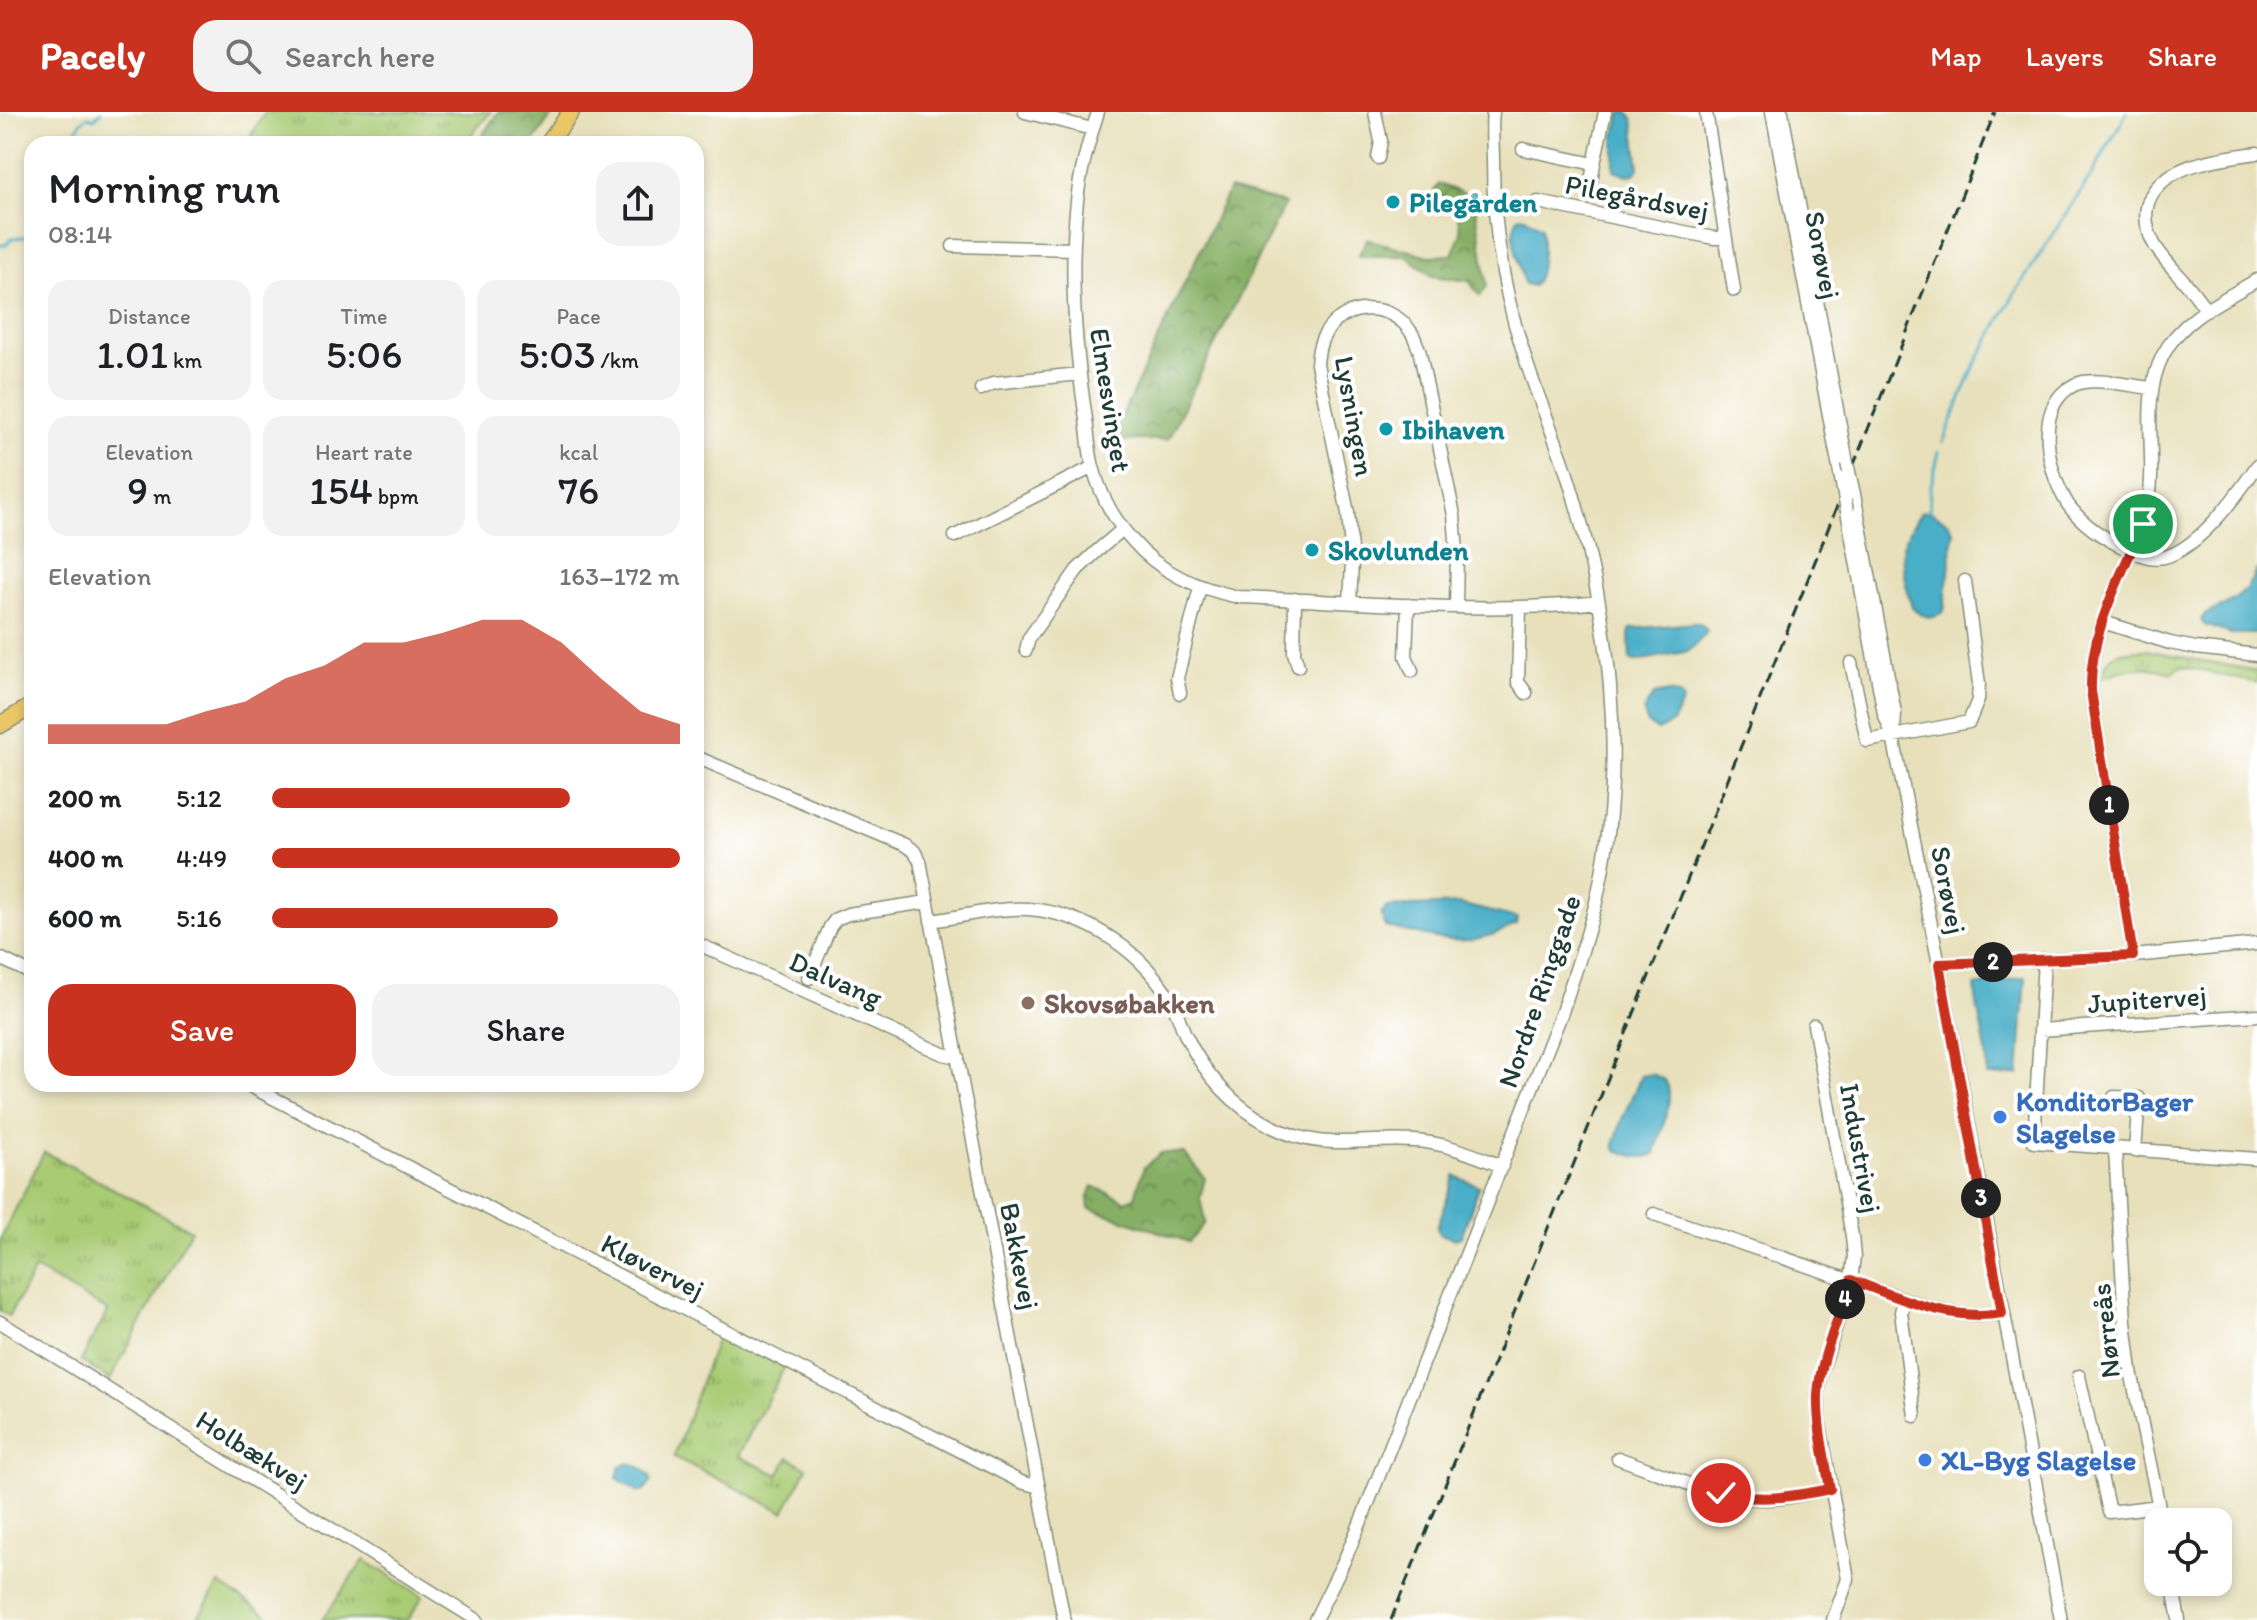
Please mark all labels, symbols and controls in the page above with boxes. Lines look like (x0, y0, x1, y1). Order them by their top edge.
search box (193, 20, 753, 92)
text: Pacely (40, 33, 145, 79)
icon: search (221, 34, 265, 78)
text: Search here (285, 38, 435, 75)
text: Map (1930, 39, 1982, 73)
text: Layers (2026, 39, 2104, 73)
text: Share (2148, 39, 2217, 73)
text: Morning run (48, 161, 281, 214)
button: share (596, 162, 680, 246)
street label: Pilegårdsvej (1562, 166, 1712, 228)
place label: Pilegården (1409, 185, 1537, 219)
marker: Pilegården (1384, 193, 1402, 211)
street label: Sorøvej (1798, 208, 1848, 302)
text: 08:14 (48, 218, 112, 250)
text: Distance (108, 303, 191, 330)
text: Time (341, 303, 387, 330)
text: Pace (557, 303, 601, 330)
street label: Elmesvinget (1083, 326, 1139, 474)
text: 1.01 (97, 330, 168, 378)
text: 5:06 (326, 330, 402, 378)
text: 5:03 (518, 330, 596, 378)
text: km (168, 347, 202, 374)
text: /km (596, 347, 639, 374)
street label: Lysningen (1328, 353, 1382, 479)
place label: Ibihaven (1402, 412, 1505, 446)
marker: Ibihaven (1377, 420, 1395, 438)
text: Elevation (106, 439, 193, 466)
text: Heart rate (315, 439, 413, 466)
text: kcal (559, 439, 598, 466)
text: 9 (127, 466, 148, 514)
text: 154 (309, 466, 373, 514)
text: 76 (558, 466, 599, 514)
text: m (148, 483, 172, 510)
text: bpm (373, 483, 419, 510)
pin (2109, 490, 2177, 558)
icon: arrive (2121, 502, 2165, 546)
place label: Skovlunden (1328, 533, 1469, 567)
marker: Skovlunden (1303, 541, 1321, 559)
text: Elevation (48, 560, 151, 592)
text: 163–172 m (559, 560, 680, 592)
text: 200 m (48, 782, 121, 814)
text: 5:12 (176, 782, 222, 814)
pin: 1 (2089, 785, 2129, 825)
text: 1 (2104, 791, 2114, 818)
text: 400 m (48, 842, 123, 874)
text: 4:49 (176, 842, 227, 874)
street label: Sorøvej (1924, 843, 1974, 937)
street label: Nordre Ringgade (1490, 890, 1588, 1092)
text: 600 m (48, 902, 122, 934)
text: 5:16 (176, 902, 222, 934)
pin: 2 (1973, 942, 2013, 982)
street label: Dalvang (784, 944, 888, 1015)
text: 2 (1987, 948, 1999, 975)
street label: Jupitervej (2086, 978, 2208, 1020)
button: Save (48, 984, 356, 1076)
button: Share (372, 984, 680, 1076)
place label: Skovsøbakken (1044, 986, 1215, 1020)
marker: Skovsøbakken (1019, 994, 1037, 1012)
street label: Industrivej (1833, 1081, 1889, 1215)
place label: KonditorBager Slagelse (2016, 1084, 2194, 1150)
marker: KonditorBager Slagelse (1991, 1108, 2009, 1126)
pin: 3 (1961, 1178, 2001, 1218)
text: 3 (1975, 1184, 1987, 1211)
street label: Bakkevej (993, 1200, 1047, 1312)
street label: Kløvervej (596, 1226, 710, 1306)
pin: 4 (1825, 1279, 1865, 1319)
street label: Nørreås (2083, 1282, 2127, 1380)
text: 4 (1838, 1285, 1852, 1312)
street label: Holbækvej (190, 1402, 314, 1498)
place label: XL-Byg Slagelse (1941, 1443, 2136, 1477)
marker: XL-Byg Slagelse (1916, 1451, 1934, 1469)
pin (1687, 1459, 1755, 1527)
icon: check (1699, 1471, 1743, 1515)
map controls (2144, 1508, 2232, 1596)
button: locate (2144, 1508, 2232, 1596)

